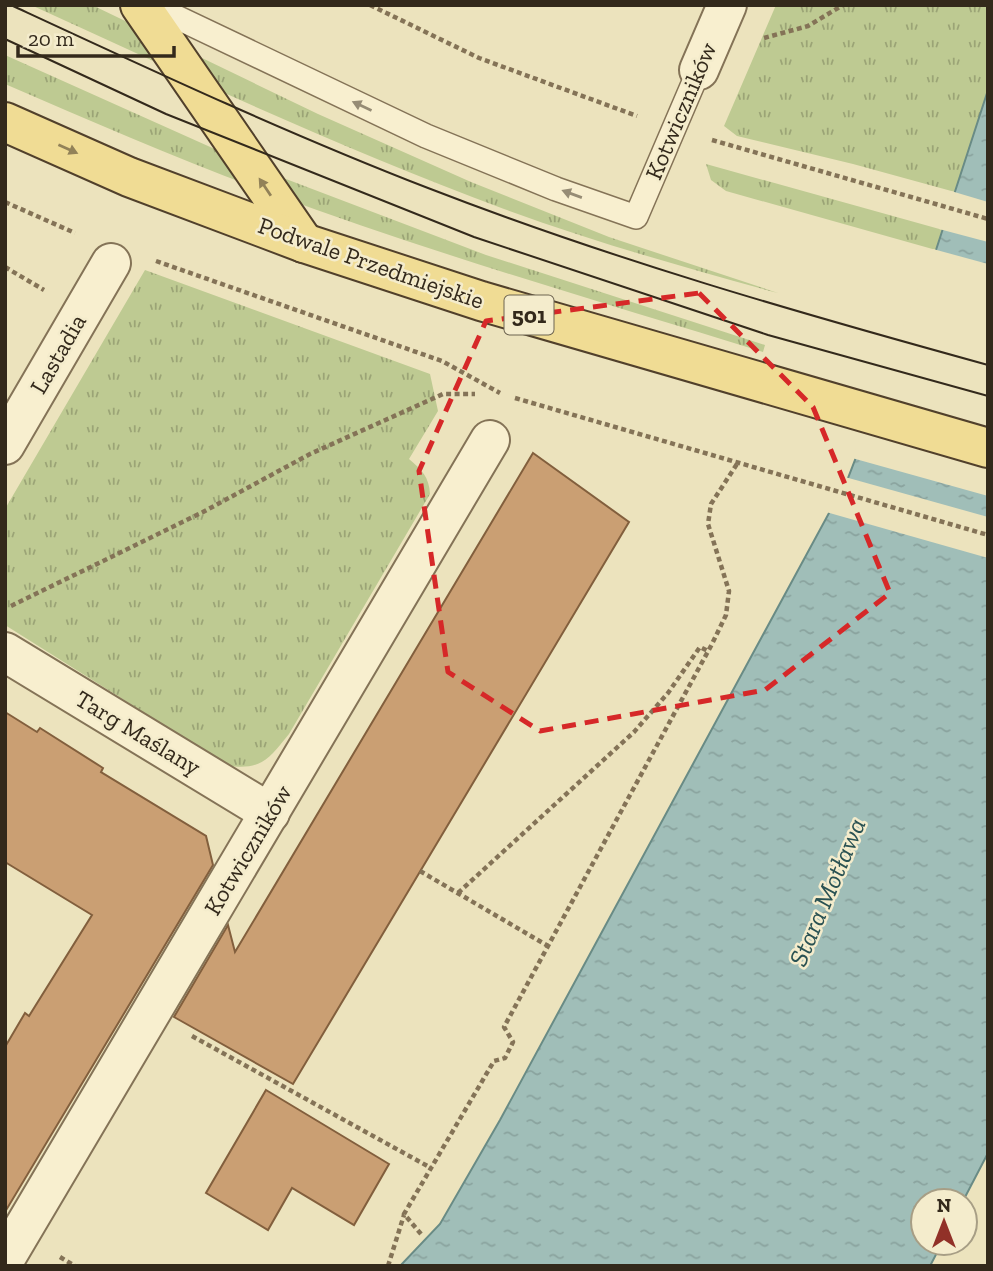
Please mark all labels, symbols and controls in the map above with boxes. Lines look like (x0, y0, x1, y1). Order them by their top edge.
scale bar (18, 14, 173, 58)
text: 20 m (28, 26, 74, 51)
street label: Kotwiczników (639, 37, 723, 184)
one-way arrow (352, 100, 372, 112)
one-way arrow (57, 144, 78, 155)
one-way arrow (258, 178, 272, 196)
one-way arrow (561, 188, 582, 199)
street label: Podwale Przedmiejskie (254, 210, 488, 315)
road number: 501 (504, 296, 554, 334)
street label: Lastadia (23, 308, 92, 399)
street label: Targ Maślany (70, 684, 207, 782)
street label: Kotwiczników (197, 779, 298, 920)
water label: Stara Motława (781, 813, 873, 971)
north arrow (909, 1187, 979, 1257)
text: N (937, 1194, 951, 1217)

